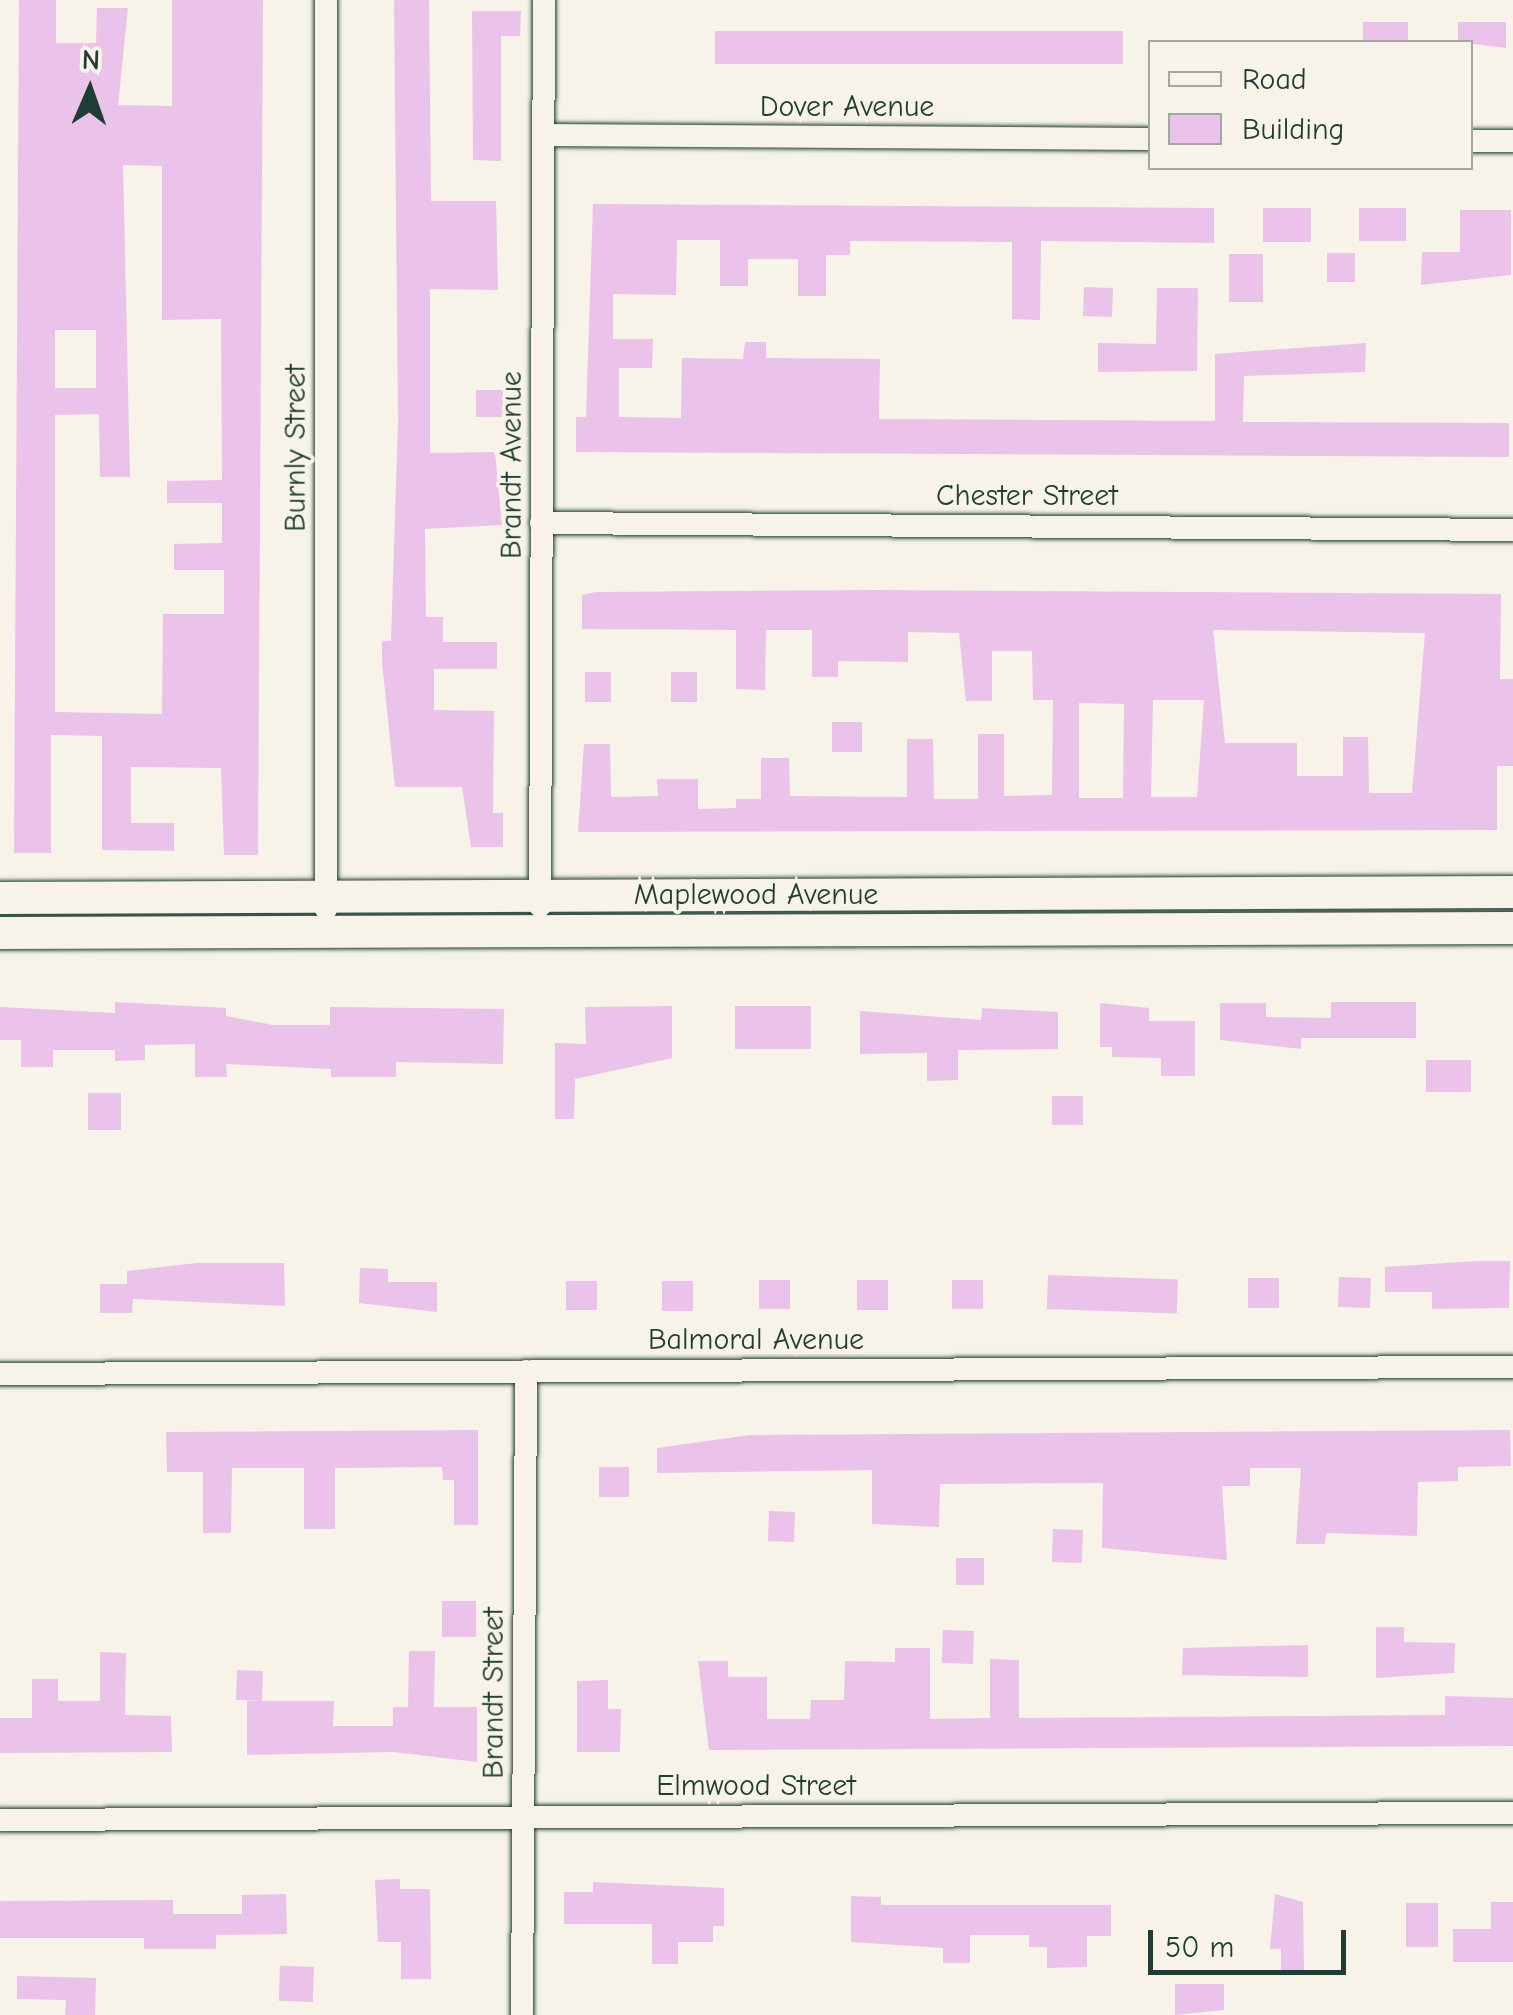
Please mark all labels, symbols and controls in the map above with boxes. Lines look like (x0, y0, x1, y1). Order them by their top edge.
north arrow (40, 40, 140, 140)
legend (1148, 40, 1473, 170)
text: N (81, 44, 101, 76)
text: Road (1242, 62, 1307, 97)
street label: Dover Avenue (760, 89, 934, 125)
text: Building (1242, 112, 1345, 147)
street label: Burnly Street (278, 364, 314, 532)
street label: Brandt Avenue (494, 371, 530, 559)
street label: Chester Street (936, 478, 1118, 514)
street label: Maplewood Avenue (634, 877, 878, 913)
street label: Balmoral Avenue (648, 1322, 864, 1358)
street label: Brandt Street (476, 1607, 512, 1779)
street label: Elmwood Street (656, 1768, 856, 1804)
scale bar (1153, 1910, 1350, 1972)
text: 50 m (1165, 1930, 1234, 1965)

